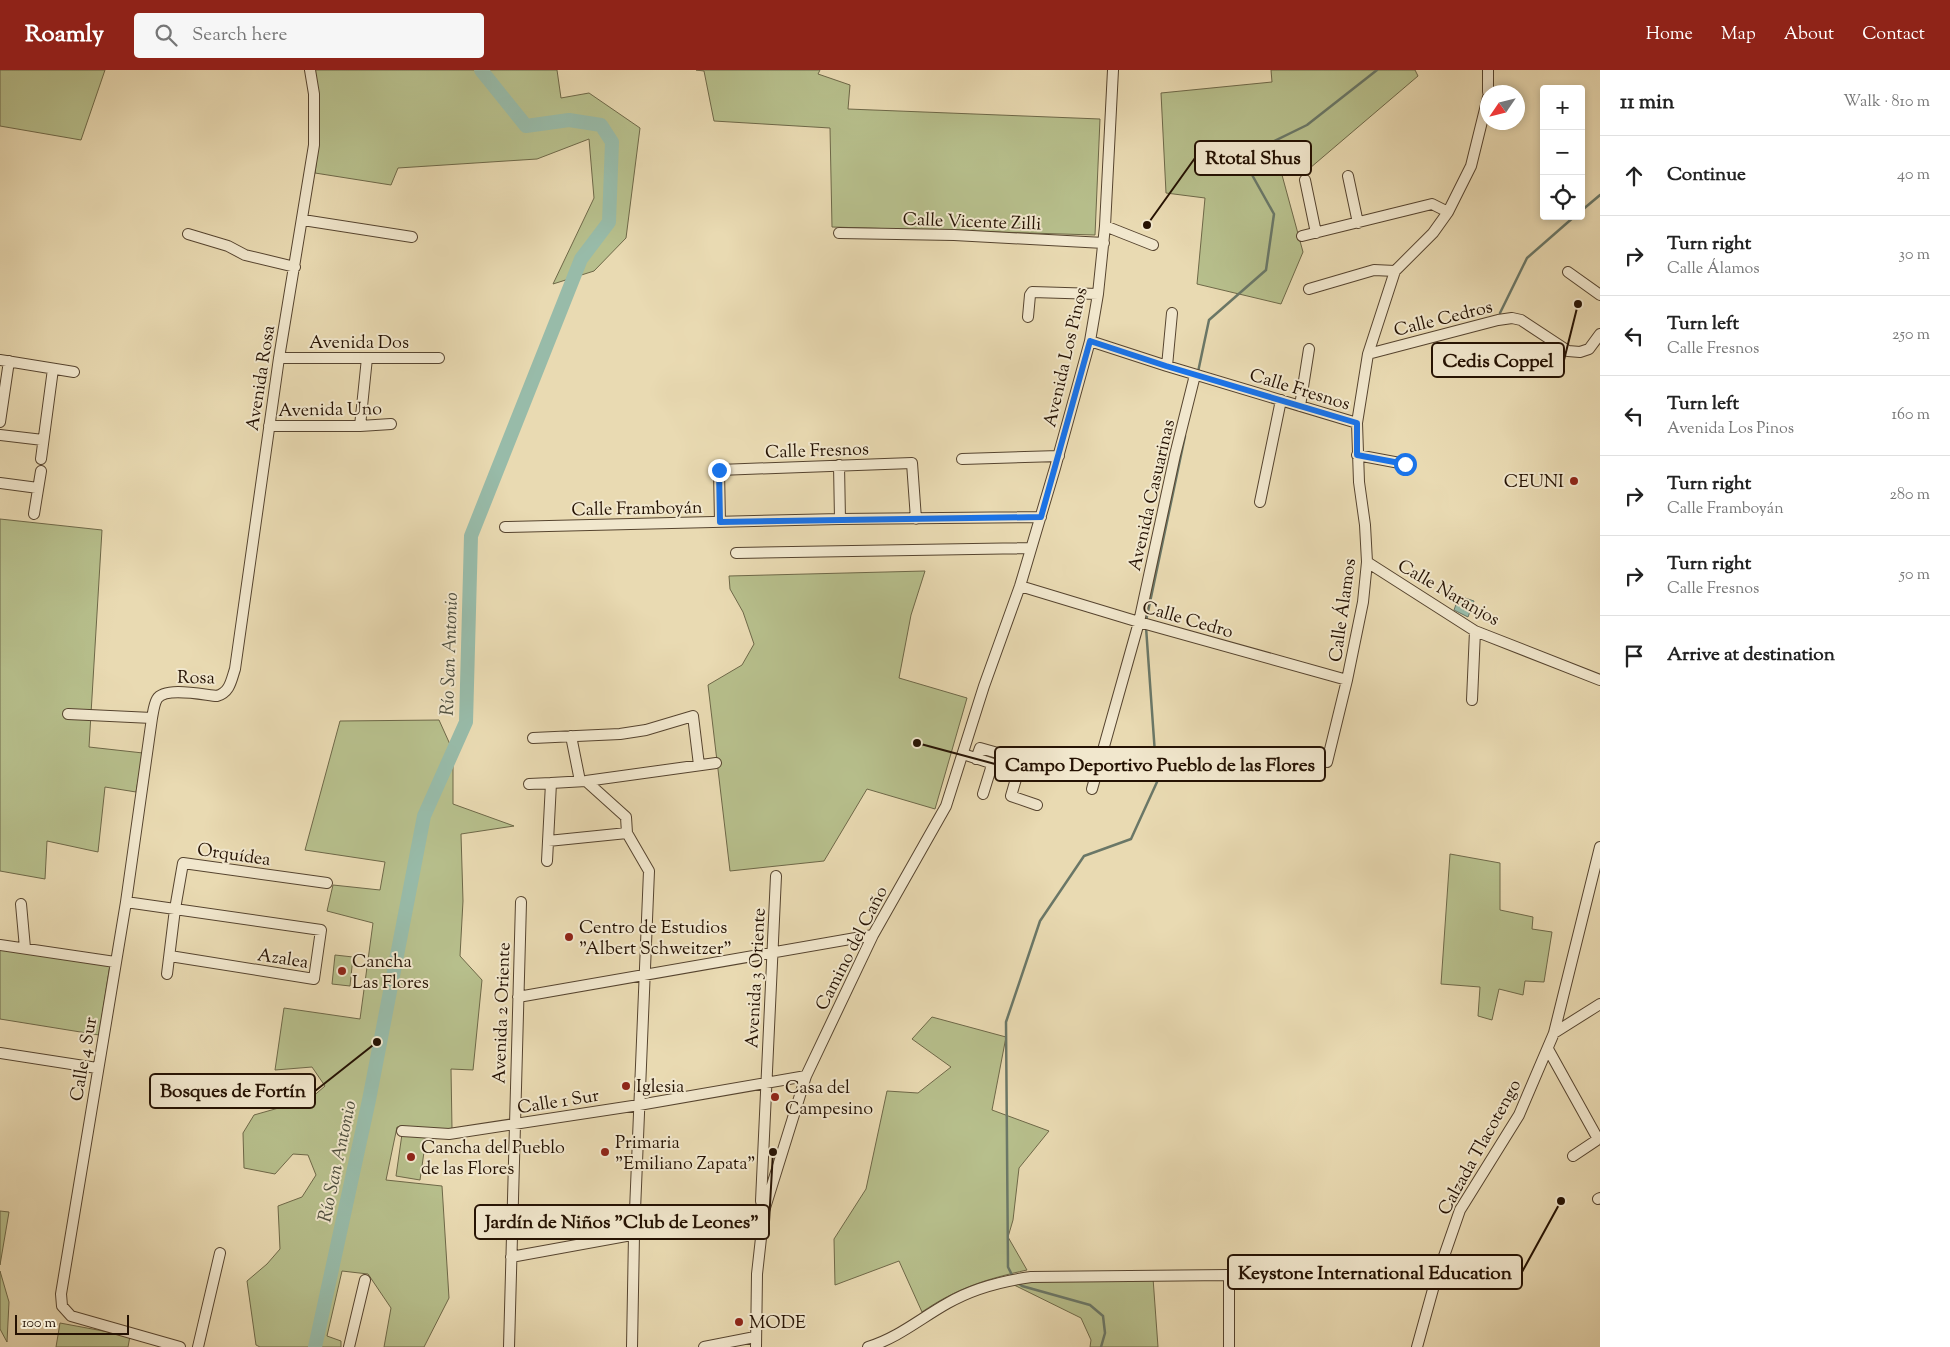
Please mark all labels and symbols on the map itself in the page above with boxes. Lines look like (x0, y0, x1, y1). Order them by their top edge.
north arrow (1480, 85, 1525, 130)
callout: Rtotal Shus (1195, 141, 1311, 175)
text: Rtotal Shus (1205, 146, 1301, 173)
street label: Calle Vicente Zilli (902, 208, 1042, 238)
street label: Avenida Los Pinos (1038, 285, 1096, 430)
street label: Calle Cedros (1391, 295, 1495, 345)
street label: Avenida Rosa (241, 324, 283, 433)
street label: Avenida Dos (309, 331, 409, 357)
callout: Cedis Coppel (1432, 343, 1564, 377)
text: Cedis Coppel (1442, 349, 1554, 376)
street label: Calle Fresnos (1246, 363, 1353, 419)
street label: Avenida Uno (278, 397, 382, 425)
street label: Avenida Casuarinas (1123, 417, 1183, 574)
street label: Calle Fresnos (765, 437, 869, 467)
route start (1394, 453, 1417, 476)
route end (708, 459, 731, 482)
place label: CEUNI (1504, 470, 1564, 496)
marker: CEUNI (1568, 475, 1580, 487)
street label: Calle Framboyán (571, 496, 703, 524)
street label: Calle Naranjos (1392, 554, 1504, 634)
street label: Calle Álamos (1324, 557, 1364, 664)
water label: Río San Antonio (435, 592, 466, 716)
street label: Calle Cedro (1139, 596, 1236, 646)
street label: Rosa (177, 666, 215, 692)
callout: Campo Deportivo Pueblo de las Flores (995, 747, 1325, 781)
text: Campo Deportivo Pueblo de las Flores (1005, 753, 1316, 780)
street label: Orquídea (195, 838, 272, 874)
street label: Camino del Caño (810, 882, 895, 1016)
street label: Avenida 3 Oriente (740, 907, 774, 1049)
place label: Centro de Estudios "Albert Schweitzer" (579, 916, 732, 963)
marker: Centro de Estudios "Albert Schweitzer" (563, 931, 575, 943)
street label: Avenida 2 Oriente (488, 942, 518, 1084)
street label: Azalea (255, 943, 310, 977)
place label: Cancha Las Flores (352, 950, 429, 997)
marker: Cancha Las Flores (336, 965, 348, 977)
street label: Calle 4 Sur (65, 1015, 105, 1104)
callout: Bosques de Fortín (150, 1074, 315, 1108)
place label: Iglesia (636, 1075, 684, 1101)
street label: Calzada Tlacotengo (1433, 1075, 1529, 1221)
place label: Casa del Campesino (785, 1076, 873, 1123)
text: Bosques de Fortín (160, 1079, 307, 1106)
marker: Iglesia (620, 1080, 632, 1092)
street label: Calle 1 Sur (516, 1084, 601, 1122)
marker: Casa del Campesino (769, 1091, 781, 1103)
water label: Río San Antonio (312, 1098, 365, 1225)
place label: Primaria "Emiliano Zapata" (615, 1131, 756, 1178)
place label: Cancha del Pueblo de las Flores (421, 1136, 565, 1183)
marker: Primaria "Emiliano Zapata" (599, 1146, 611, 1158)
marker: Cancha del Pueblo de las Flores (405, 1151, 417, 1163)
callout: Jardín de Niños "Club de Leones" (475, 1205, 769, 1239)
text: Jardín de Niños "Club de Leones" (483, 1210, 759, 1237)
callout: Keystone International Education (1228, 1255, 1522, 1289)
text: Keystone International Education (1238, 1261, 1513, 1288)
place label: MODE (749, 1311, 806, 1337)
scale bar (15, 1312, 129, 1335)
marker: MODE (733, 1316, 745, 1328)

